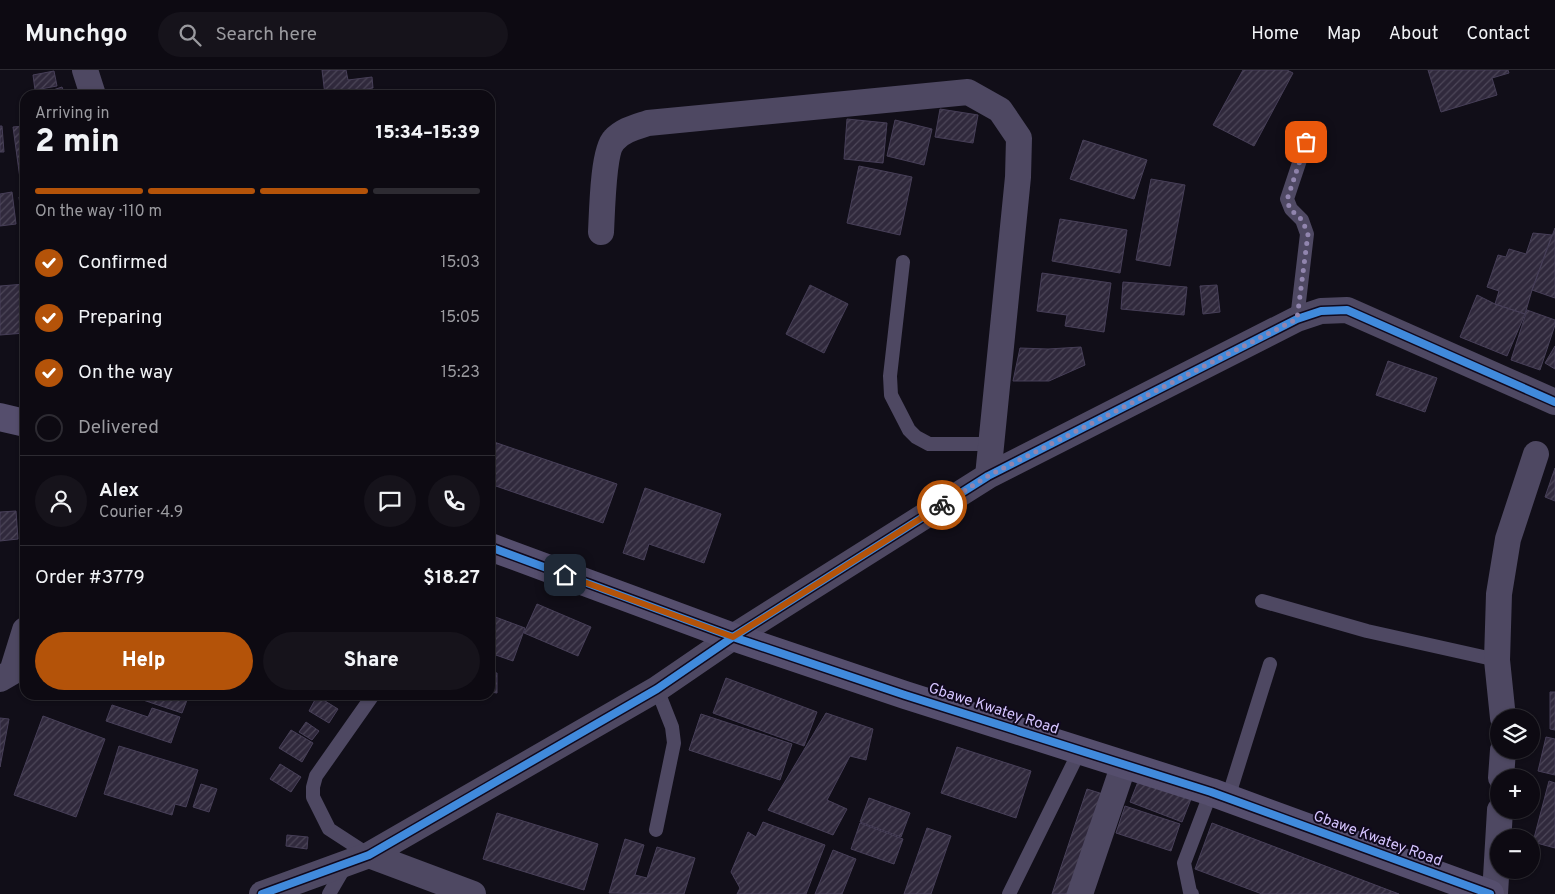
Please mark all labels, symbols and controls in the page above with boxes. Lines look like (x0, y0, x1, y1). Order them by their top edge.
search box (158, 12, 508, 57)
text: Munchgo (25, 20, 128, 50)
icon: search (176, 21, 204, 49)
text: Search here (216, 23, 317, 47)
text: Home (1251, 23, 1299, 46)
text: Map (1327, 23, 1361, 46)
text: About (1389, 23, 1438, 46)
text: Contact (1466, 23, 1530, 46)
text: Arriving in (35, 104, 110, 124)
text: 15:34–15:39 (375, 121, 480, 145)
pin (1285, 121, 1327, 163)
text: 2 min (35, 123, 120, 163)
icon: bag (1292, 128, 1320, 156)
text: On the way · 110 m (35, 202, 162, 222)
icon: check (35, 249, 63, 277)
text: Confirmed (78, 251, 168, 275)
text: 15:03 (441, 253, 480, 273)
icon: check (35, 304, 63, 332)
text: Preparing (78, 306, 162, 330)
text: 15:05 (440, 308, 480, 328)
icon: check (35, 359, 63, 387)
text: On the way (78, 361, 173, 385)
text: 15:23 (441, 363, 480, 383)
text: Delivered (78, 416, 159, 440)
button: person (35, 475, 87, 527)
button: chat (364, 475, 416, 527)
button: phone (428, 475, 480, 527)
text: Alex (99, 479, 139, 503)
courier (917, 480, 967, 530)
icon: bike (928, 491, 956, 519)
text: Courier · 4.9 (99, 503, 183, 523)
pin (544, 554, 586, 596)
icon: home (551, 561, 579, 589)
text: Order #3779 (35, 566, 145, 590)
text: $18.27 (423, 566, 480, 590)
button: Help (35, 632, 253, 690)
button: Share (263, 632, 480, 690)
street label: Gbawe Kwatey Road (926, 679, 1061, 739)
map controls (1490, 709, 1540, 879)
button: layers (1490, 709, 1540, 759)
button: + (1490, 769, 1540, 819)
street label: Gbawe Kwatey Road (1310, 807, 1445, 872)
button: − (1490, 829, 1540, 879)

